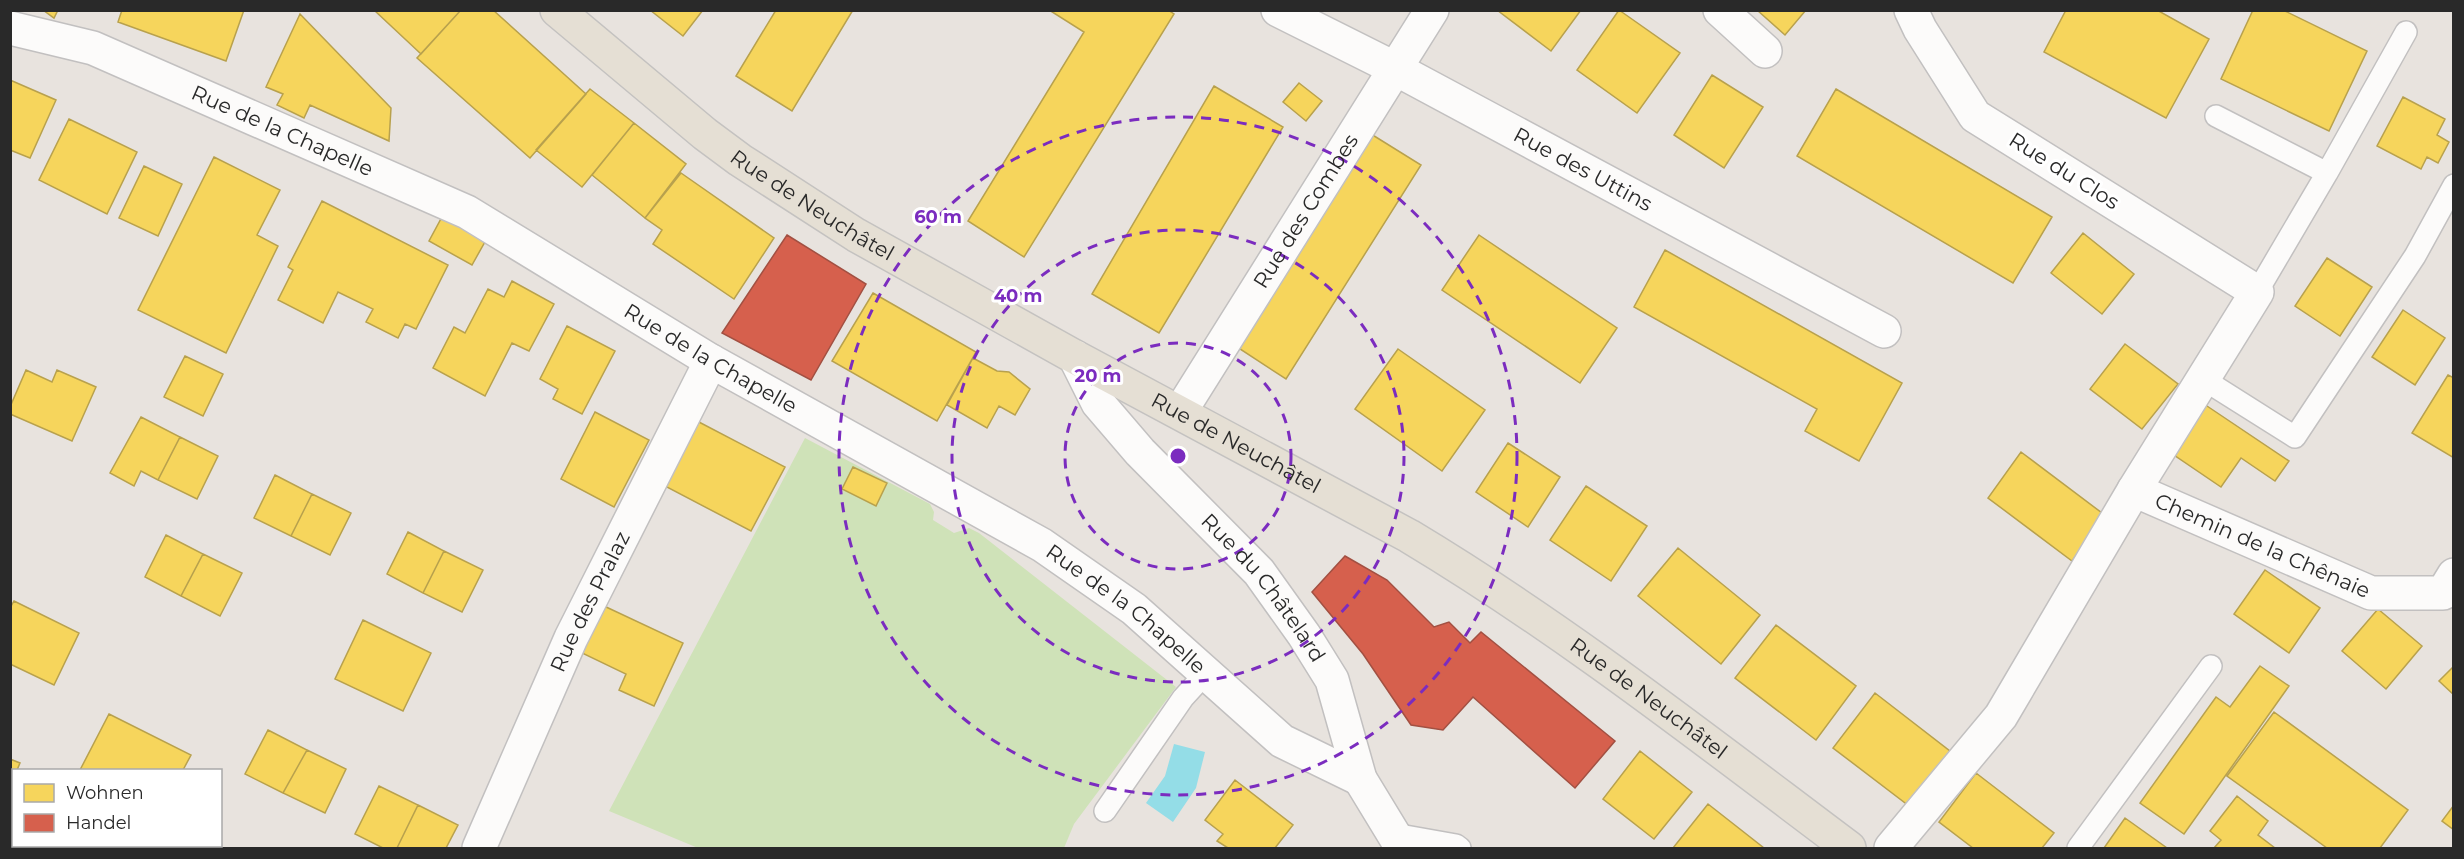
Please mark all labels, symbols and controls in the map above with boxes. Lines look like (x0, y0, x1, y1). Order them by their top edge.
street label: Rue de la Chapelle (188, 80, 377, 181)
street label: Rue des Uttins (1509, 122, 1657, 216)
street label: Rue du Clos (2005, 127, 2124, 214)
street label: Rue des Combes (1248, 129, 1363, 293)
street label: Rue de Neuchâtel (726, 144, 899, 266)
text: 60 m (914, 206, 962, 228)
text: 40 m (994, 285, 1042, 307)
street label: Rue de la Chapelle (620, 298, 802, 418)
text: 20 m (1075, 365, 1121, 387)
street label: Rue de Neuchâtel (1147, 387, 1325, 498)
centre of rings (1168, 446, 1188, 466)
street label: Chemin de la Chênaie (2151, 488, 2374, 603)
street label: Rue du Châtelard (1196, 508, 1331, 667)
street label: Rue des Pralaz (545, 527, 635, 676)
street label: Rue de la Chapelle (1041, 539, 1211, 679)
street label: Rue de Neuchâtel (1565, 632, 1732, 764)
legend (12, 769, 222, 847)
text: Wohnen (66, 782, 144, 804)
text: Handel (66, 812, 131, 834)

